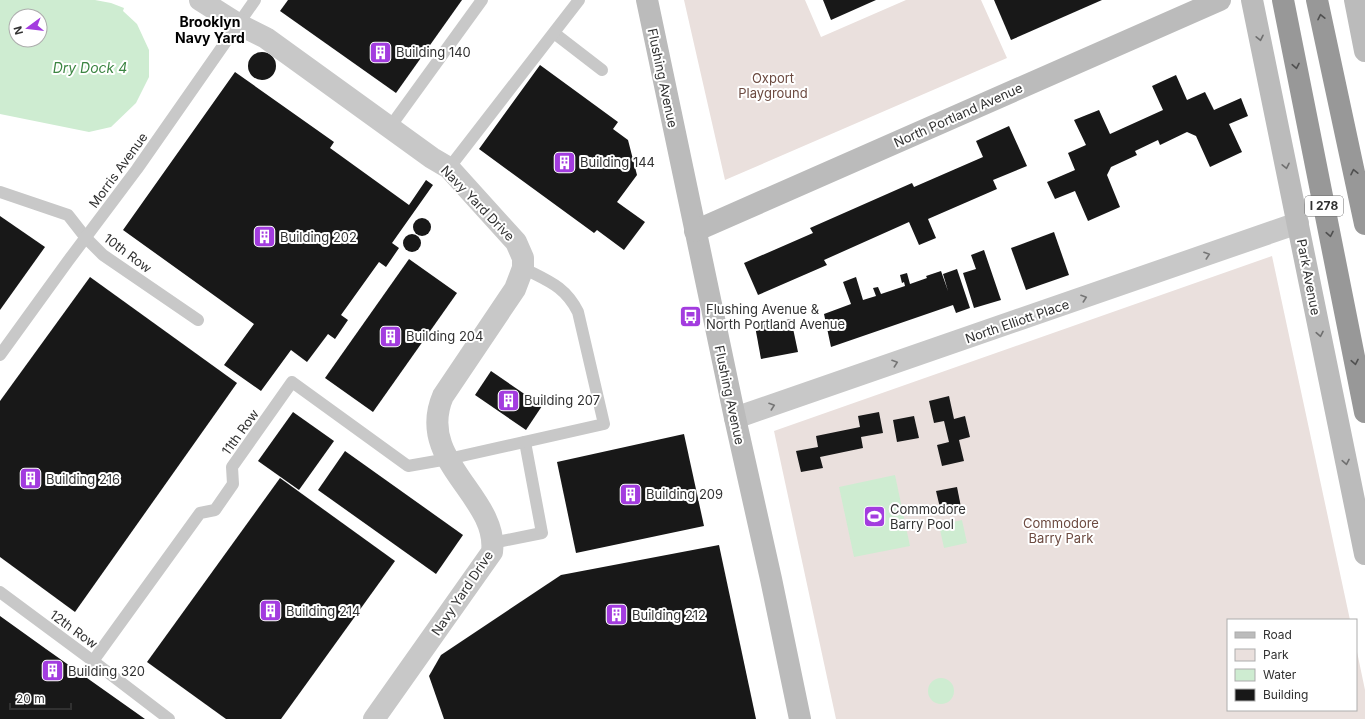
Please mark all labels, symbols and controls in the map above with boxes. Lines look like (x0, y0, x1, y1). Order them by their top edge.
north arrow (8, 8, 48, 48)
district label: Brooklyn Navy Yard (175, 13, 245, 46)
one-way arrow (1317, 14, 1325, 20)
text: N (10, 25, 26, 36)
street label: Flushing Avenue (645, 27, 681, 129)
one-way arrow (1256, 35, 1264, 41)
building icon: Building 140 (368, 39, 394, 65)
place label: Building 140 (396, 44, 471, 60)
water label: Dry Dock 4 (53, 59, 127, 76)
one-way arrow (1292, 63, 1300, 69)
park label: Oxport Playground (738, 70, 808, 101)
street label: North Portland Avenue (891, 79, 1025, 151)
street label: Morris Avenue (85, 129, 151, 211)
building icon: Building 144 (552, 149, 578, 175)
place label: Building 144 (580, 154, 655, 170)
street label: Navy Yard Drive (438, 162, 518, 244)
one-way arrow (1282, 162, 1290, 169)
one-way arrow (1350, 169, 1358, 175)
road number: I 278 (1305, 196, 1343, 216)
building icon: Building 202 (251, 224, 277, 250)
place label: Building 202 (280, 229, 357, 245)
street label: 10th Row (101, 230, 155, 276)
one-way arrow (1325, 231, 1334, 237)
street label: Park Avenue (1294, 238, 1324, 316)
one-way arrow (1203, 251, 1210, 260)
one-way arrow (1080, 294, 1087, 302)
street label: North Elliott Place (963, 296, 1071, 346)
place label: Flushing Avenue & North Portland Avenue (706, 301, 845, 332)
bus stop icon: Flushing Avenue & North Portland Avenue (678, 303, 704, 329)
building icon: Building 204 (378, 323, 404, 349)
place label: Building 204 (406, 328, 483, 344)
one-way arrow (1316, 331, 1324, 337)
street label: Flushing Avenue (712, 344, 748, 446)
one-way arrow (891, 359, 898, 368)
one-way arrow (1351, 359, 1359, 365)
building icon: Building 207 (496, 387, 522, 413)
place label: Building 207 (524, 392, 600, 408)
one-way arrow (768, 402, 775, 410)
street label: 11th Row (218, 406, 262, 458)
one-way arrow (1341, 459, 1349, 465)
building icon: Building 216 (17, 466, 43, 492)
place label: Building 216 (46, 471, 120, 487)
building icon: Building 209 (617, 481, 643, 507)
place label: Building 209 (646, 486, 723, 502)
place label: Commodore Barry Pool (890, 501, 966, 532)
sports icon: Commodore Barry Pool (861, 503, 887, 529)
park label: Commodore Barry Park (1023, 515, 1099, 546)
street label: Navy Yard Drive (428, 548, 496, 638)
building icon: Building 214 (258, 598, 284, 624)
building icon: Building 212 (604, 602, 630, 628)
place label: Building 214 (286, 603, 361, 619)
street label: 12th Row (47, 606, 101, 652)
place label: Building 212 (632, 607, 706, 623)
legend (1227, 619, 1357, 711)
text: Road (1263, 627, 1292, 642)
text: Park (1263, 647, 1289, 662)
building icon: Building 320 (40, 658, 66, 684)
place label: Building 320 (68, 663, 145, 679)
text: Water (1263, 667, 1297, 682)
scale bar (10, 685, 71, 711)
text: Building (1263, 687, 1308, 702)
text: 20 m (16, 691, 45, 706)

